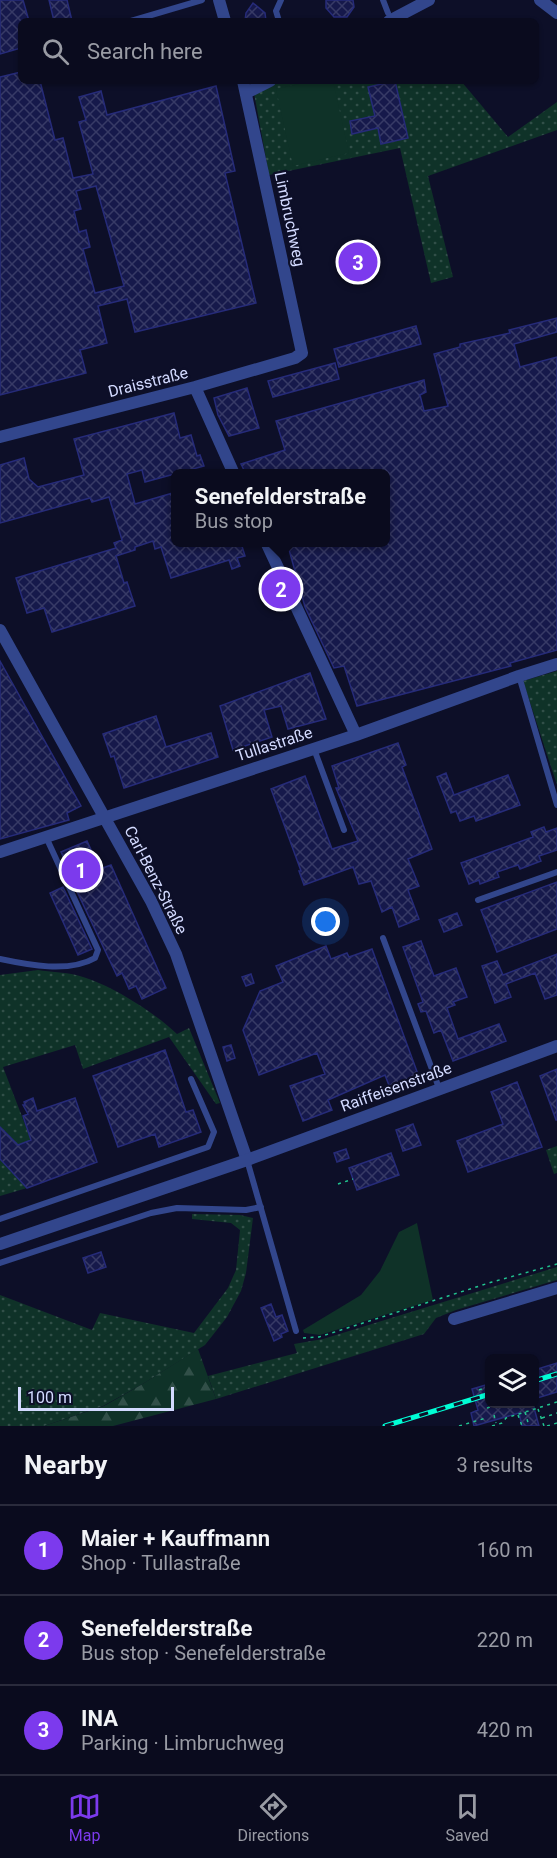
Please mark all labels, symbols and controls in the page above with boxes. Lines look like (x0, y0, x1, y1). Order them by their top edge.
search box (18, 18, 539, 84)
icon: search (39, 35, 72, 68)
text: Search here (87, 39, 203, 64)
street label: Limbruchweg (271, 170, 309, 268)
pin: 3 (338, 240, 378, 284)
street label: Draisstraße (106, 363, 190, 401)
popup (171, 469, 390, 547)
text: Senefelderstraße (195, 484, 366, 509)
text: Bus stop (195, 509, 273, 533)
pin: 2 (262, 566, 300, 612)
street label: Tullastraße (233, 723, 315, 765)
street label: Carl-Benz-Straße (121, 823, 191, 937)
pin: 1 (62, 848, 100, 892)
your location (311, 907, 340, 936)
street label: Raiffeisenstraße (338, 1058, 454, 1116)
map controls (485, 1354, 539, 1408)
button: layers (485, 1354, 539, 1408)
scale bar (18, 1384, 174, 1412)
text: 100 m (27, 1388, 72, 1407)
text: Nearby (24, 1450, 107, 1480)
text: 3 results (457, 1453, 533, 1477)
text: Maier + Kauffmann (81, 1526, 270, 1551)
text: 1 (38, 1538, 49, 1562)
text: 160 m (477, 1538, 533, 1562)
text: Shop · Tullastraße (81, 1551, 241, 1575)
text: Senefelderstraße (81, 1616, 252, 1641)
text: 2 (38, 1628, 49, 1652)
text: 220 m (477, 1628, 533, 1652)
text: Bus stop · Senefelderstraße (81, 1641, 326, 1665)
text: INA (81, 1706, 118, 1731)
text: 3 (38, 1718, 49, 1742)
text: 420 m (477, 1718, 533, 1742)
text: Parking · Limbruchweg (81, 1731, 284, 1755)
tab: Map (68, 1790, 101, 1845)
tab: Directions (237, 1790, 309, 1845)
tab: Saved (446, 1790, 489, 1845)

